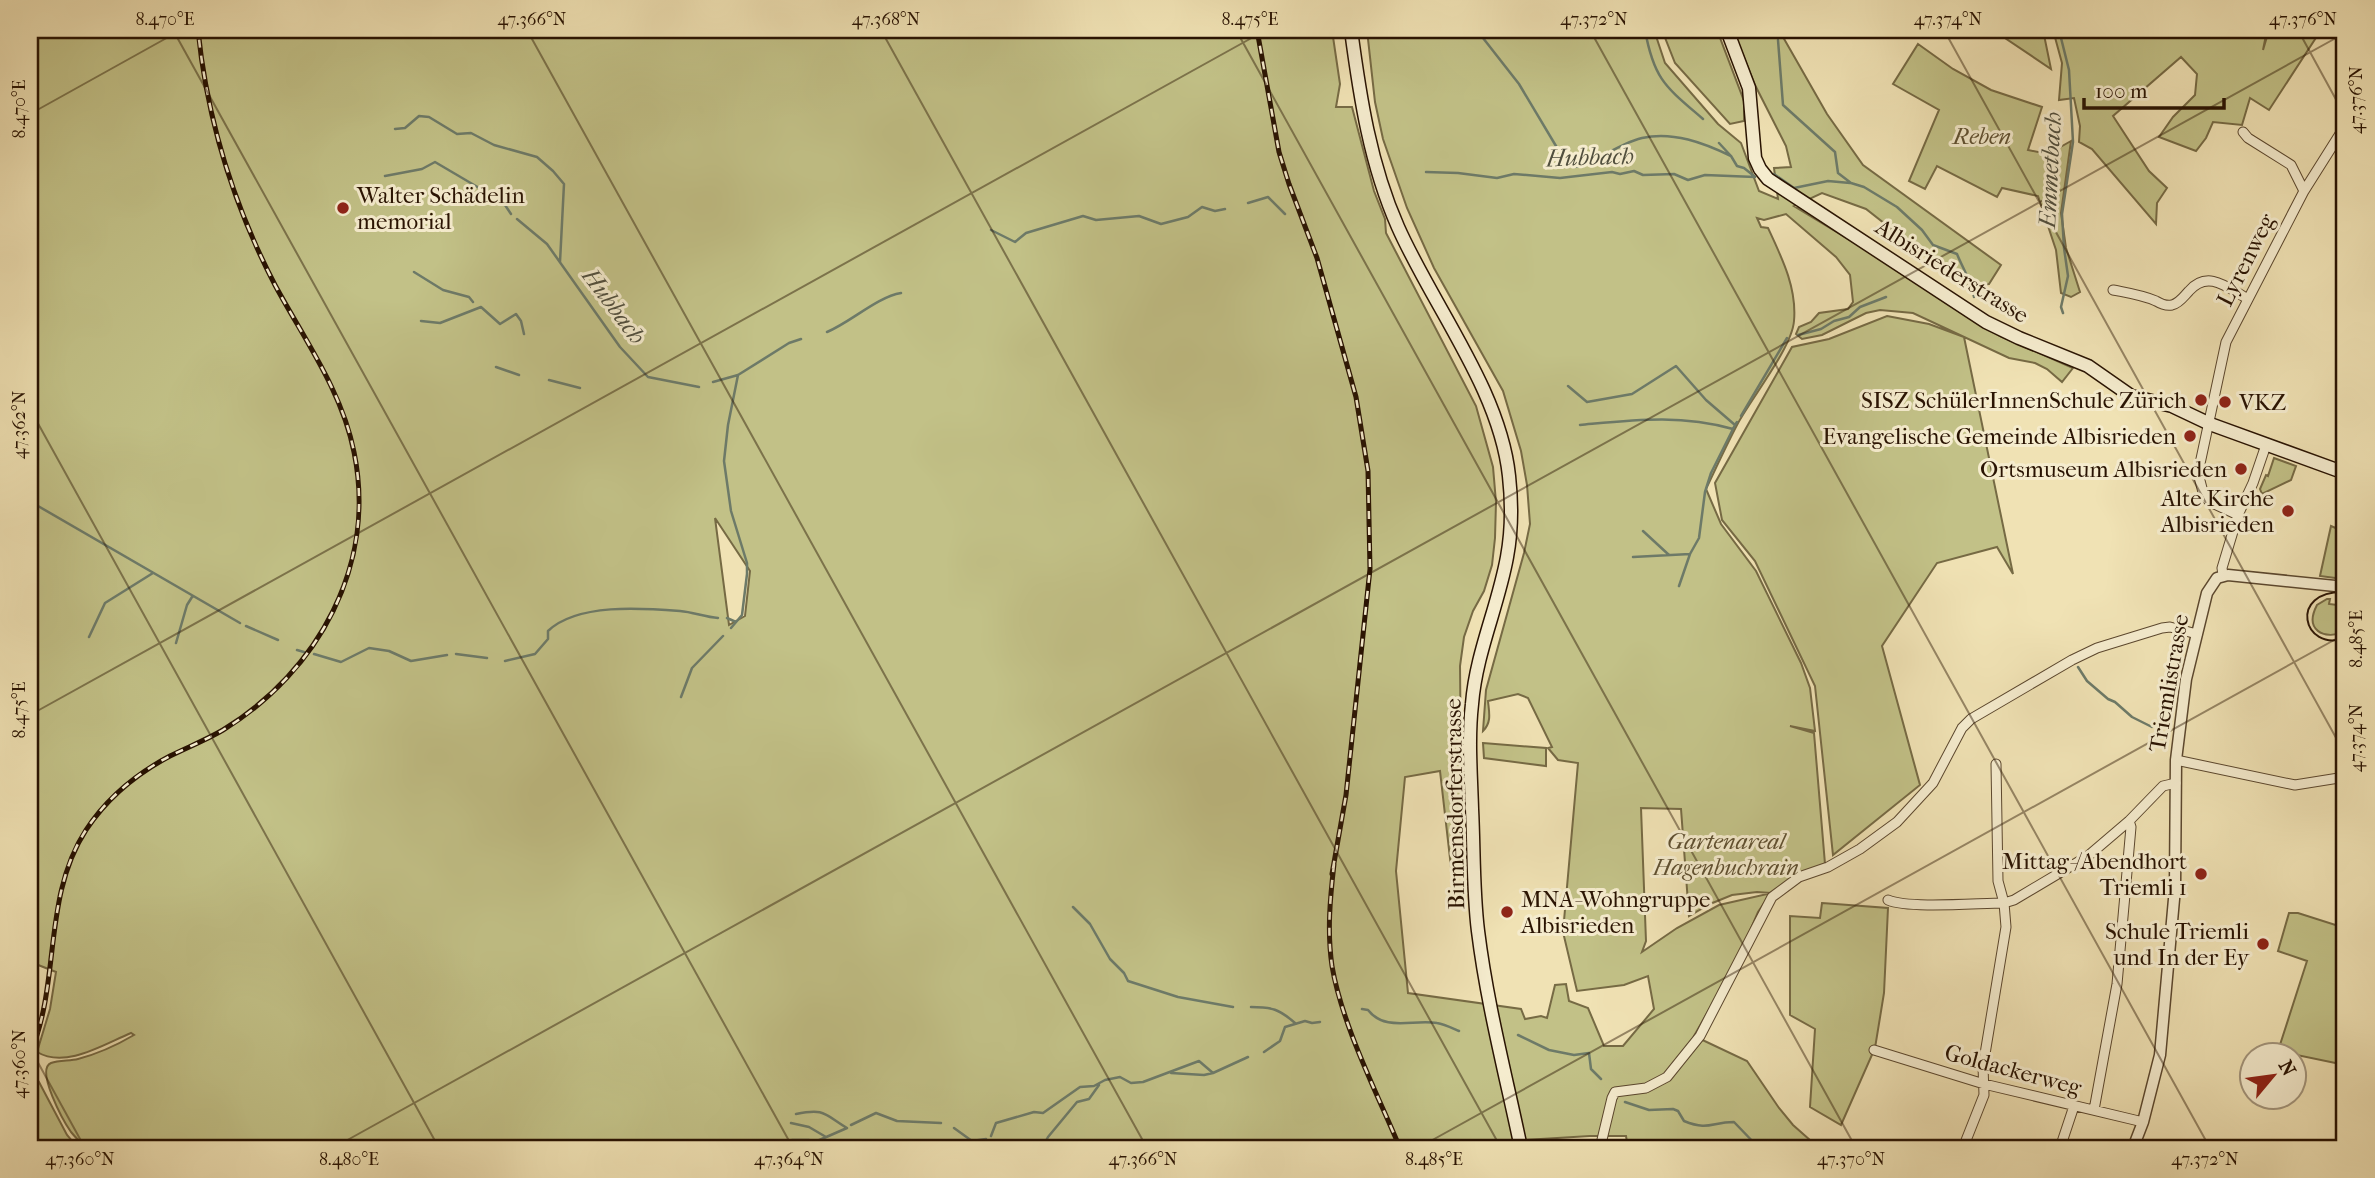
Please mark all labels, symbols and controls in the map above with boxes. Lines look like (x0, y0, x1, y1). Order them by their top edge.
text: 8.470°E (135, 9, 195, 30)
text: 47.366°N (497, 9, 567, 30)
text: 47.368°N (852, 9, 921, 30)
text: 8.475°E (1221, 9, 1279, 30)
text: 47.372°N (1560, 9, 1628, 30)
text: 47.374°N (1914, 9, 1983, 30)
text: 47.376°N (2269, 9, 2337, 30)
scale bar (2084, 66, 2224, 110)
text: 47.376°N (2346, 66, 2367, 134)
text: 8.470°E (9, 79, 30, 139)
text: 100 m (2095, 79, 2148, 103)
water label: Emmetbach (2033, 111, 2067, 231)
park label: Reben (1951, 123, 2011, 150)
water label: Hubbach (1545, 141, 1634, 173)
place label: Walter Schädelin memorial (356, 182, 526, 235)
marker: Walter Schädelin memorial (335, 200, 351, 216)
street label: Lyrenweg (2211, 209, 2281, 311)
street label: Albisriederstrasse (1870, 213, 2033, 329)
water label: Hubbach (576, 262, 652, 349)
place label: SISZ SchülerInnenSchule Zürich (1861, 387, 2187, 414)
place label: VKZ (2238, 389, 2287, 416)
text: 47.362°N (9, 390, 30, 459)
marker: SISZ SchülerInnenSchule Zürich (2193, 392, 2209, 408)
marker: VKZ (2217, 394, 2233, 410)
place label: Evangelische Gemeinde Albisrieden (1822, 423, 2177, 450)
marker: Evangelische Gemeinde Albisrieden (2182, 428, 2198, 444)
place label: Ortsmuseum Albisrieden (1980, 456, 2228, 483)
marker: Ortsmuseum Albisrieden (2233, 461, 2249, 477)
place label: Alte Kirche Albisrieden (2160, 485, 2275, 538)
marker: Alte Kirche Albisrieden (2280, 503, 2296, 519)
text: 8.485°E (2346, 610, 2367, 668)
street label: Triemlistrasse (2144, 612, 2194, 754)
text: 8.475°E (9, 681, 30, 739)
street label: Birmensdorferstrasse (1440, 698, 1470, 910)
text: 47.374°N (2346, 703, 2367, 772)
park label: Gartenareal Hagenbuchrain (1652, 828, 1799, 881)
place label: Mittag-/Abendhort Triemli 1 (2002, 848, 2187, 901)
marker: Mittag-/Abendhort Triemli 1 (2193, 866, 2209, 882)
place label: MNA-Wohngruppe Albisrieden (1520, 886, 1710, 939)
marker: MNA-Wohngruppe Albisrieden (1499, 904, 1515, 920)
place label: Schule Triemli und In der Ey (2105, 918, 2250, 971)
marker: Schule Triemli und In der Ey (2255, 936, 2271, 952)
text: 47.360°N (9, 1029, 30, 1099)
street label: Goldackerweg (1942, 1039, 2085, 1101)
north arrow (2238, 1042, 2308, 1112)
text: N (2274, 1057, 2300, 1080)
text: 47.360°N (45, 1149, 115, 1170)
text: 8.480°E (319, 1149, 379, 1170)
text: 47.364°N (754, 1149, 824, 1170)
text: 47.366°N (1108, 1149, 1178, 1170)
text: 8.485°E (1405, 1149, 1463, 1170)
text: 47.370°N (1817, 1149, 1885, 1170)
text: 47.372°N (2171, 1149, 2239, 1170)

